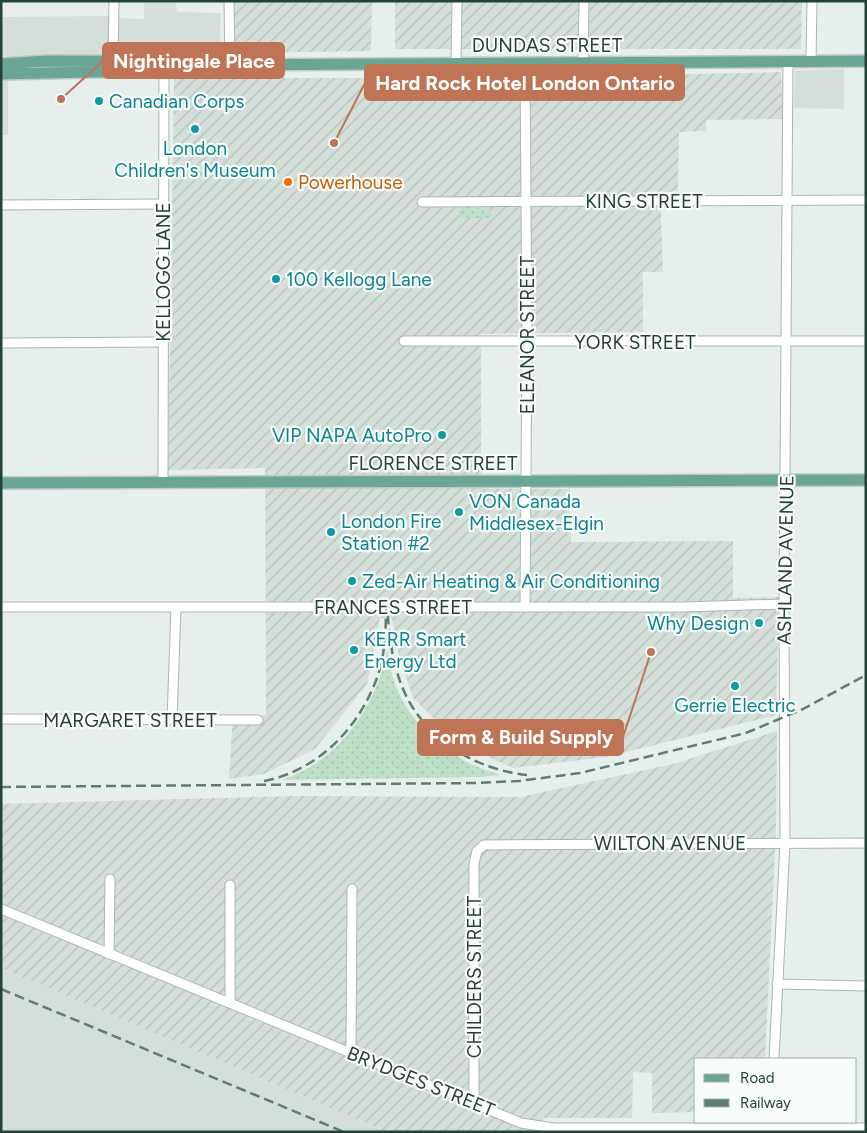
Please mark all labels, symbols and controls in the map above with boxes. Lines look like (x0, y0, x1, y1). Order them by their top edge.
street label: DUNDAS STREET (472, 34, 623, 57)
callout: Nightingale Place (103, 43, 284, 78)
text: Nightingale Place (113, 49, 275, 73)
callout: Hard Rock Hotel London Ontario (365, 65, 684, 100)
text: Hard Rock Hotel London Ontario (375, 71, 675, 95)
place label: Canadian Corps (109, 90, 245, 113)
marker: Canadian Corps (93, 95, 105, 107)
marker: London Children's Museum (189, 123, 201, 135)
place label: London Children's Museum (114, 137, 276, 182)
place label: Powerhouse (298, 171, 403, 194)
marker: Powerhouse (282, 176, 294, 188)
street label: KING STREET (585, 190, 703, 213)
street label: KELLOGG LANE (152, 202, 175, 342)
street label: ELEANOR STREET (516, 255, 539, 414)
place label: 100 Kellogg Lane (286, 268, 432, 291)
marker: 100 Kellogg Lane (270, 273, 282, 285)
street label: YORK STREET (574, 331, 696, 354)
place label: VIP NAPA AutoPro (272, 424, 432, 447)
marker: VIP NAPA AutoPro (436, 429, 448, 441)
street label: FLORENCE STREET (348, 452, 518, 475)
street label: ASHLAND AVENUE (773, 475, 798, 645)
place label: VON Canada Middlesex-Elgin (469, 490, 604, 535)
marker: VON Canada Middlesex-Elgin (453, 506, 465, 518)
place label: London Fire Station #2 (341, 510, 441, 555)
marker: London Fire Station #2 (325, 526, 337, 538)
place label: Zed-Air Heating & Air Conditioning (362, 570, 660, 593)
marker: Zed-Air Heating & Air Conditioning (346, 575, 358, 587)
street label: FRANCES STREET (314, 596, 473, 619)
place label: Why Design (647, 612, 749, 635)
marker: Why Design (753, 617, 765, 629)
place label: KERR Smart Energy Ltd (364, 628, 466, 673)
marker: KERR Smart Energy Ltd (348, 644, 360, 656)
marker: Gerrie Electric (729, 680, 741, 692)
place label: Gerrie Electric (674, 694, 796, 717)
street label: MARGARET STREET (43, 709, 217, 732)
callout: Form & Build Supply (418, 720, 623, 755)
text: Form & Build Supply (429, 725, 614, 749)
street label: WILTON AVENUE (594, 832, 746, 855)
street label: CHILDERS STREET (463, 895, 486, 1058)
street label: BRYDGES STREET (344, 1041, 498, 1122)
legend (694, 1058, 857, 1123)
text: Road (740, 1069, 775, 1087)
text: Railway (740, 1094, 791, 1112)

